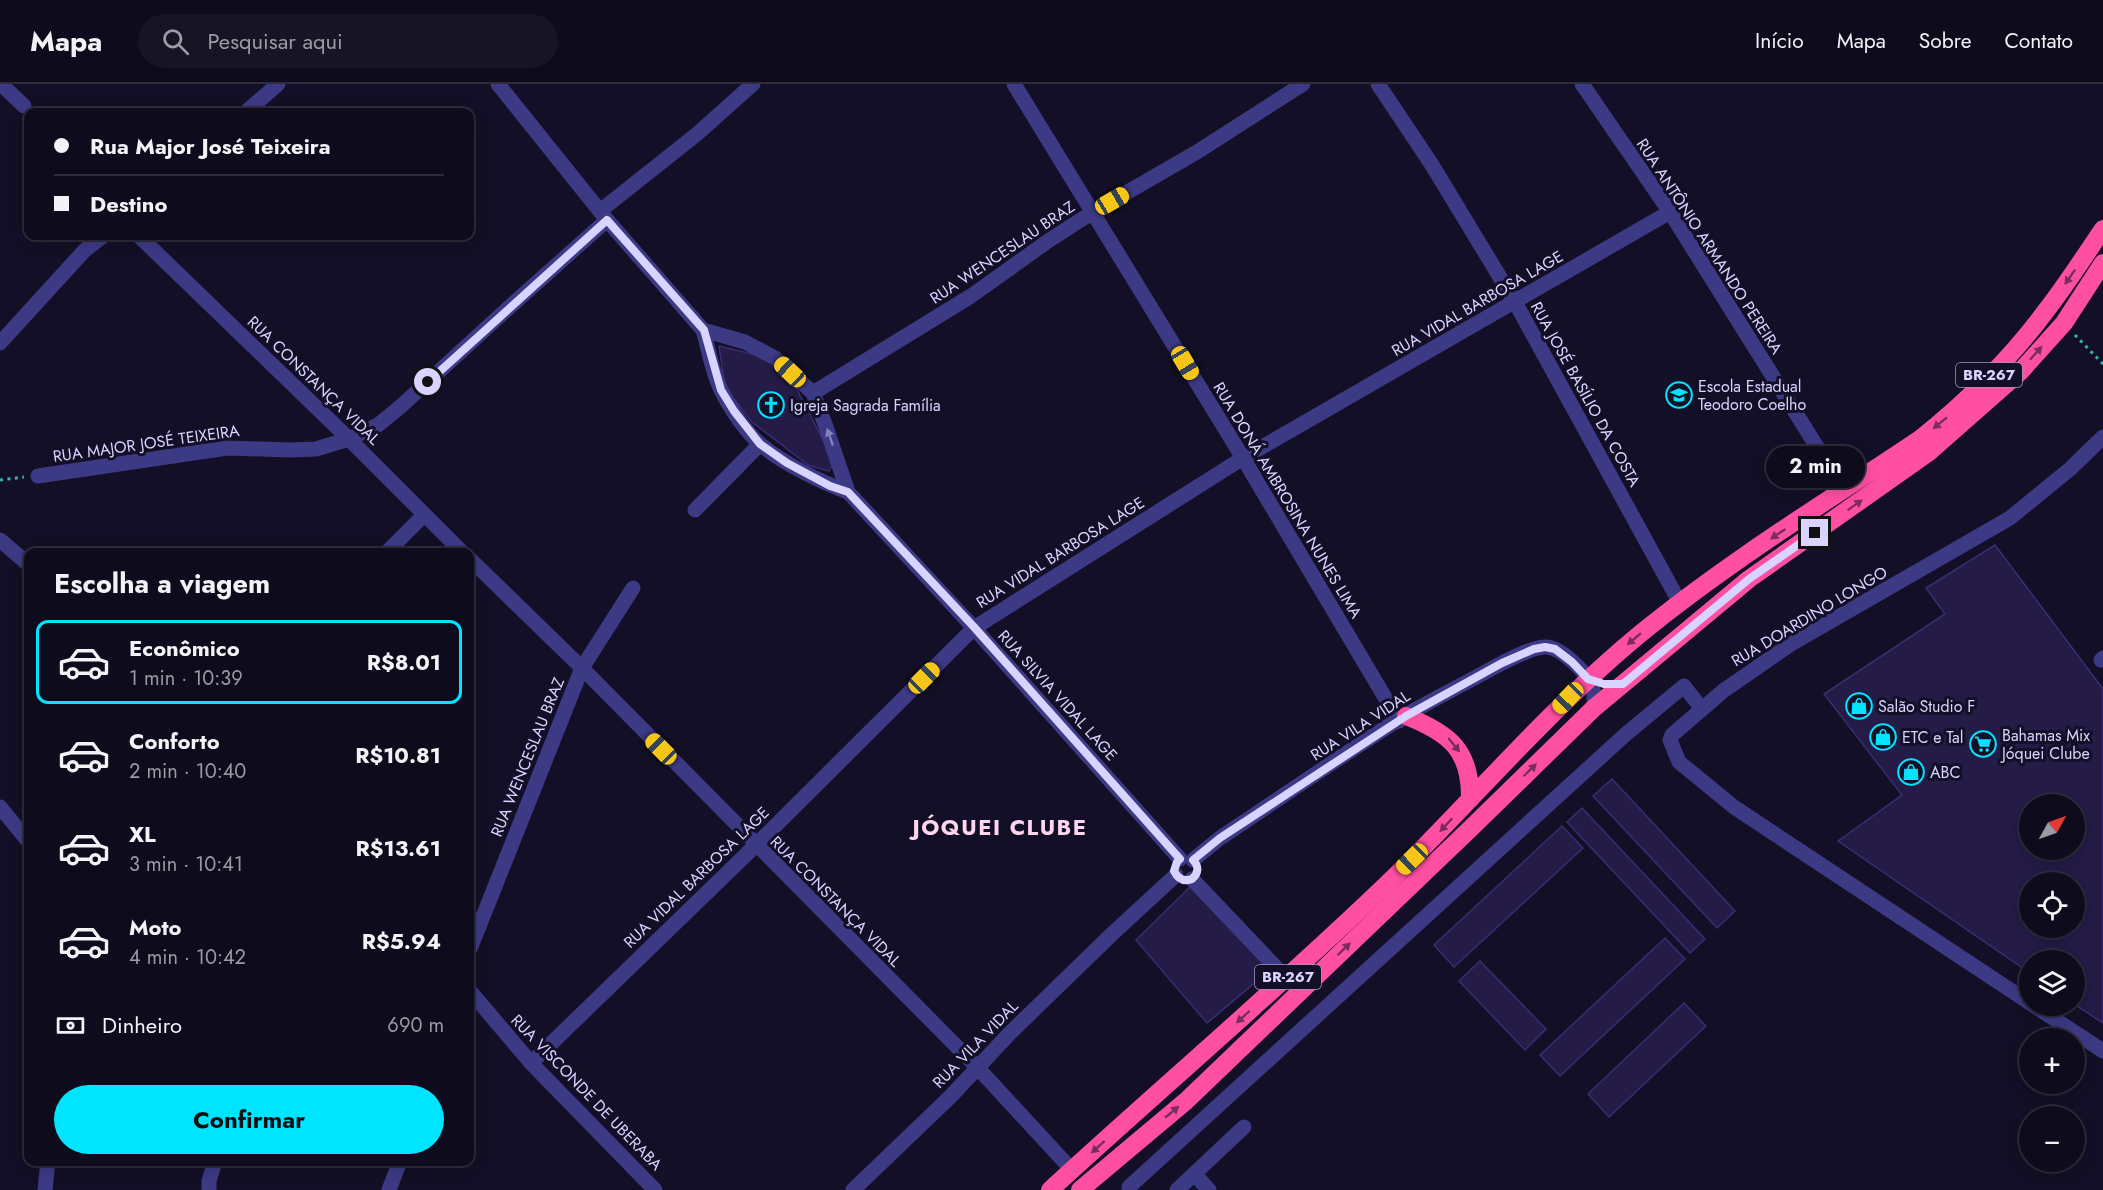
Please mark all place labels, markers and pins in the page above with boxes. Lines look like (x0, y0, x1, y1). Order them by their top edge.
place label: Escola Estadual Teodoro Coelho (1698, 375, 1806, 416)
school or university icon: Escola Estadual Teodoro Coelho (1664, 380, 1694, 410)
church icon: Igreja Sagrada Família (756, 390, 786, 420)
place label: Igreja Sagrada Família (790, 394, 941, 417)
shop icon: Salão Studio F (1844, 691, 1874, 721)
place label: Salão Studio F (1878, 695, 1975, 718)
shop icon: ETC e Tal (1868, 722, 1898, 752)
place label: Bahamas Mix Jóquei Clube (2000, 724, 2090, 765)
place label: ETC e Tal (1902, 726, 1963, 749)
supermarket icon: Bahamas Mix Jóquei Clube (1968, 729, 1998, 759)
shop icon: ABC (1896, 757, 1926, 787)
place label: ABC (1930, 761, 1960, 784)

